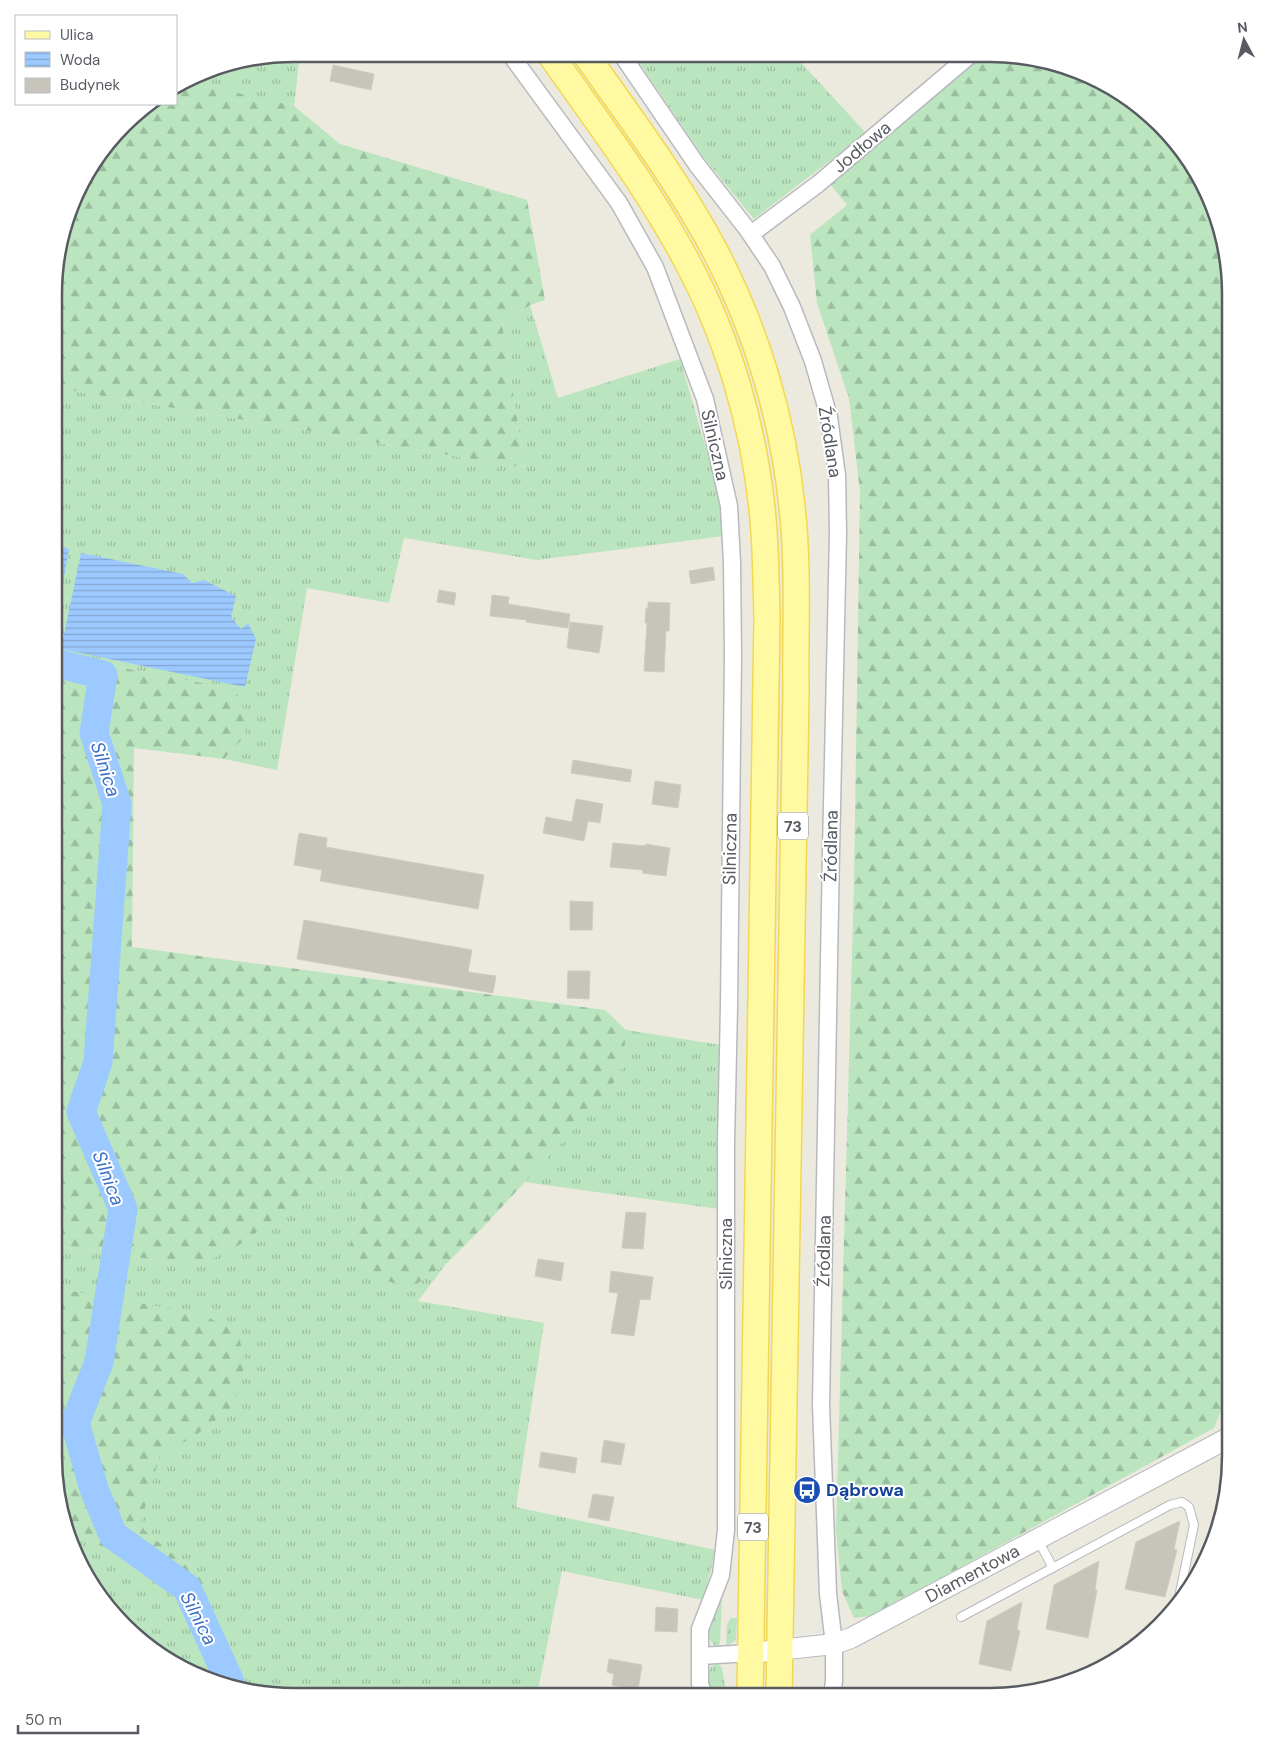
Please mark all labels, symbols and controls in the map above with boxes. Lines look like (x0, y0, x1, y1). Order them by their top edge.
legend (15, 15, 178, 105)
north arrow (1219, 15, 1269, 65)
text: N (1236, 18, 1249, 37)
text: Ulica (60, 25, 94, 45)
text: Woda (60, 50, 100, 70)
text: Budynek (60, 75, 121, 95)
street label: Jodłowa (828, 116, 896, 178)
street label: Źródlana (813, 405, 847, 479)
street label: Silniczna (695, 407, 735, 483)
water label: Silnica (85, 738, 126, 800)
street label: Źródlana (818, 810, 844, 882)
road number: 73 (778, 812, 808, 839)
street label: Silniczna (717, 813, 743, 885)
water label: Silnica (87, 1147, 130, 1209)
street label: Źródlana (811, 1215, 837, 1287)
street label: Silniczna (714, 1218, 738, 1290)
bus stop icon: Dąbrowa (792, 1475, 822, 1505)
place label: Dąbrowa (826, 1478, 904, 1502)
road number: 73 (738, 1514, 768, 1540)
street label: Diamentowa (921, 1539, 1024, 1608)
water label: Silnica (175, 1587, 223, 1649)
scale bar (18, 1702, 138, 1734)
text: 50 m (25, 1710, 62, 1730)

